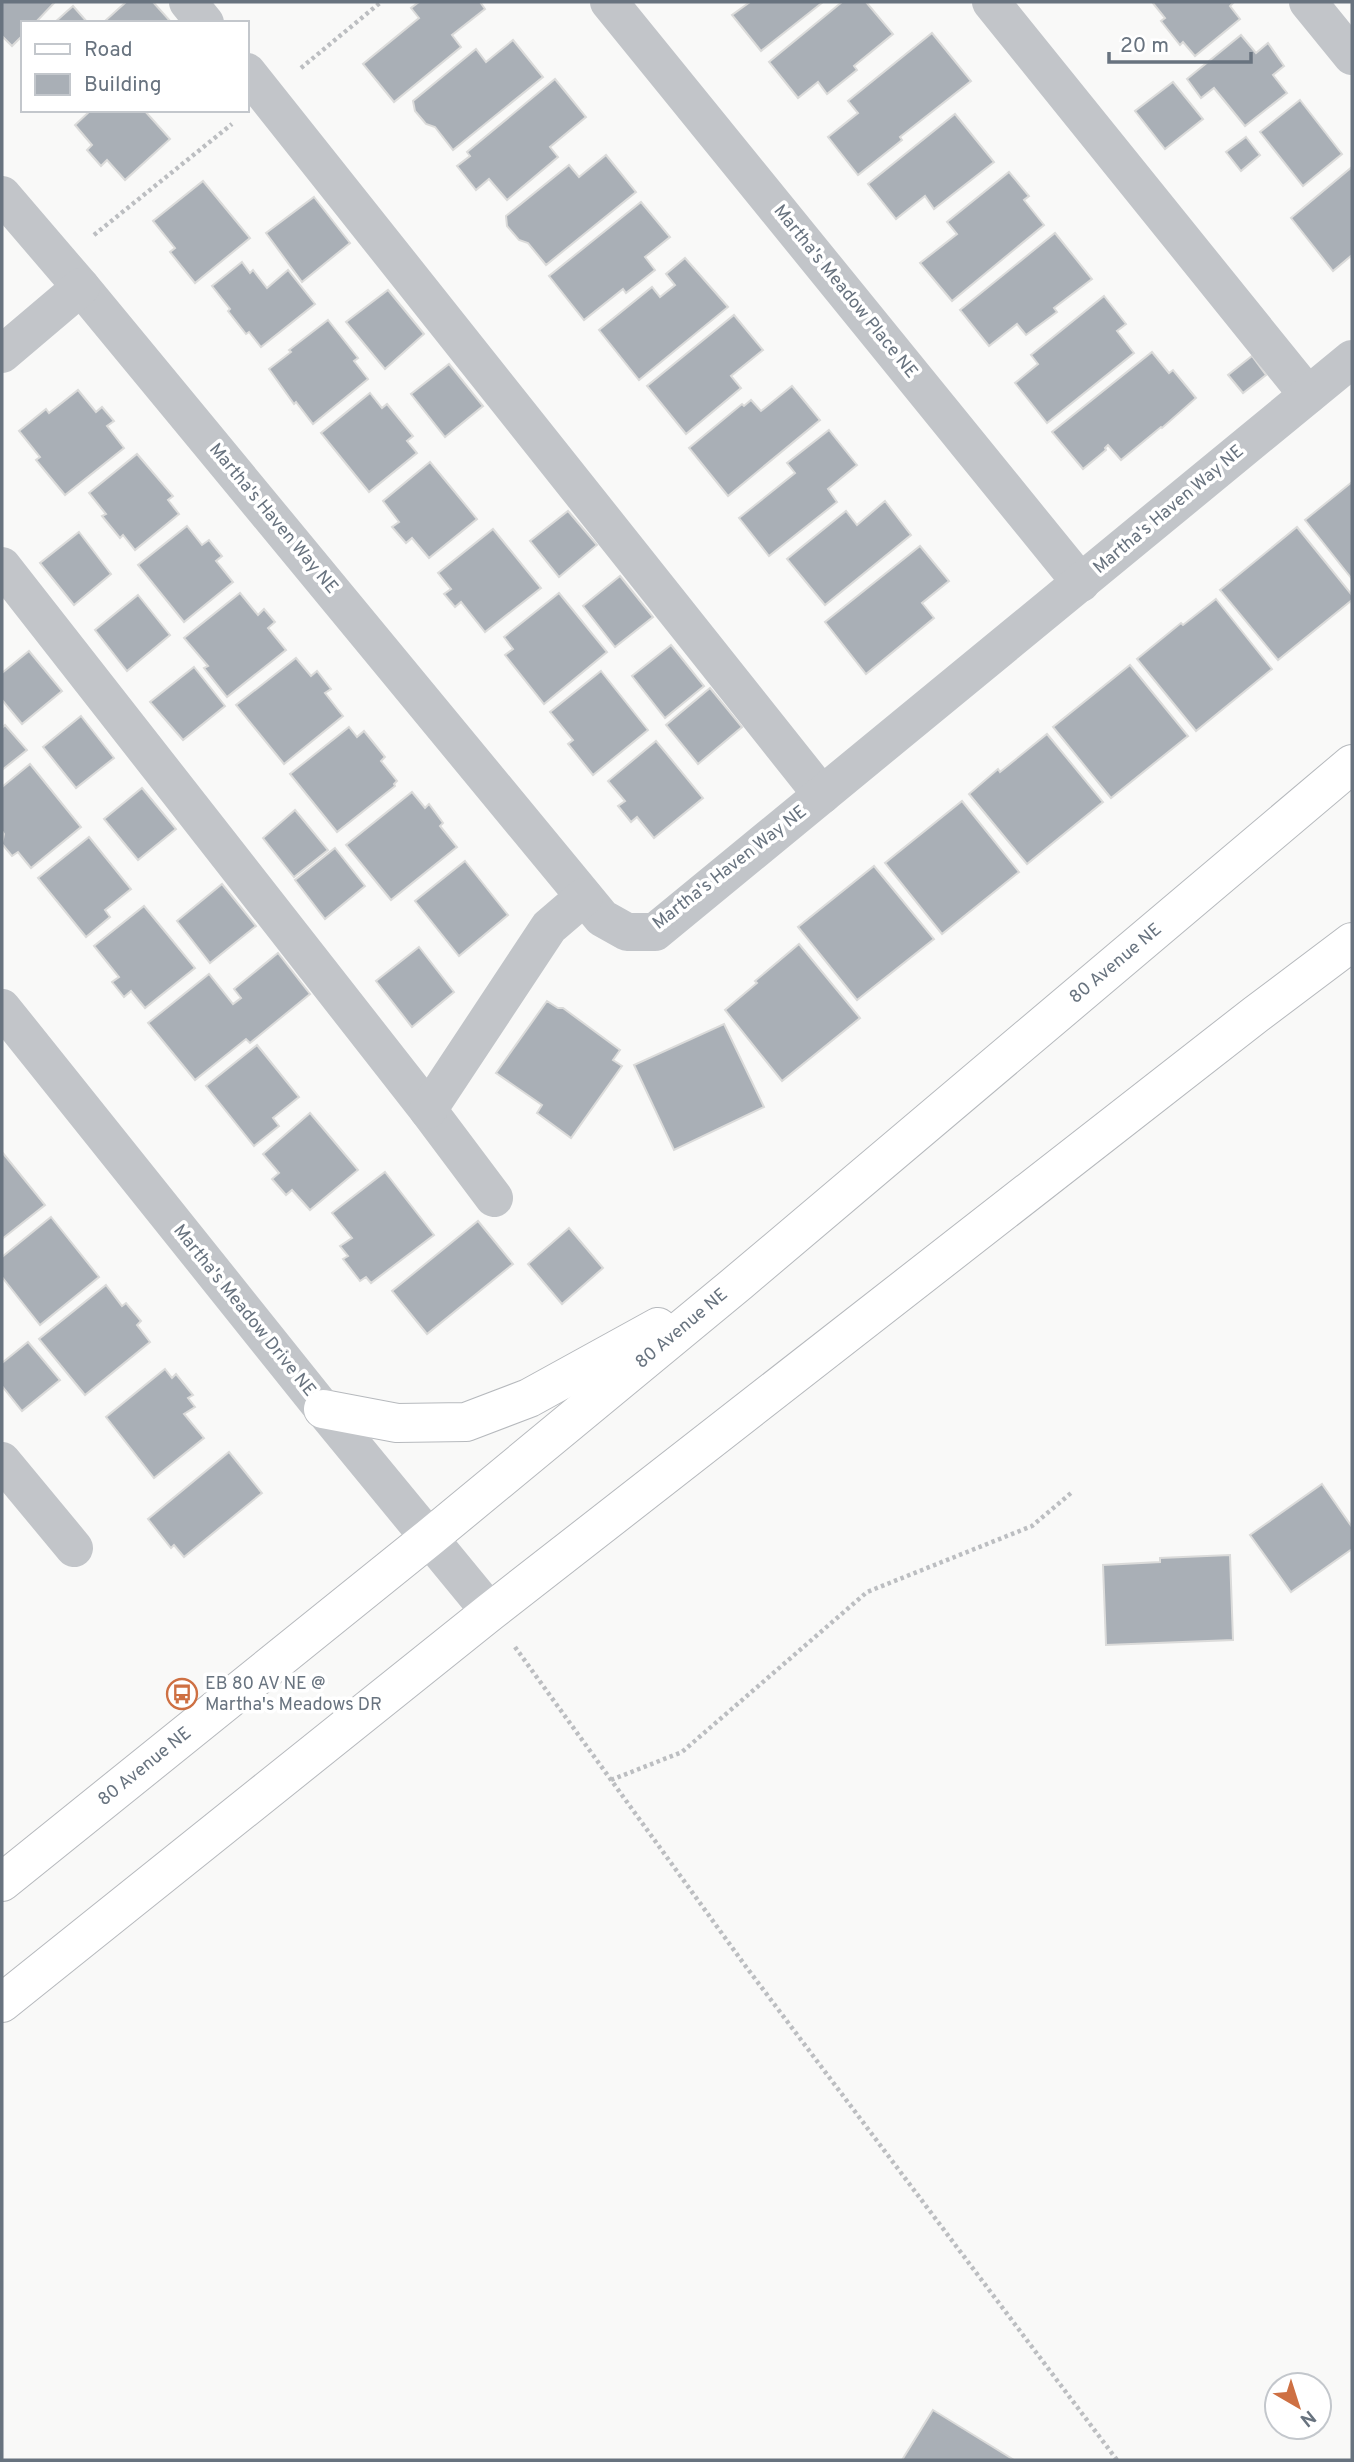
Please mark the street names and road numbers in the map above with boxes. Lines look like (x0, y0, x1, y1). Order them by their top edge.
street label: Martha's Meadow Place NE (768, 201, 922, 383)
street label: Martha's Haven Way NE (203, 439, 343, 599)
street label: Martha's Haven Way NE (1089, 440, 1249, 580)
street label: Martha's Haven Way NE (648, 801, 812, 935)
street label: 80 Avenue NE (1065, 919, 1167, 1009)
street label: Martha's Meadow Drive NE (167, 1220, 321, 1402)
street label: 80 Avenue NE (631, 1284, 733, 1374)
street label: 80 Avenue NE (94, 1722, 196, 1812)

